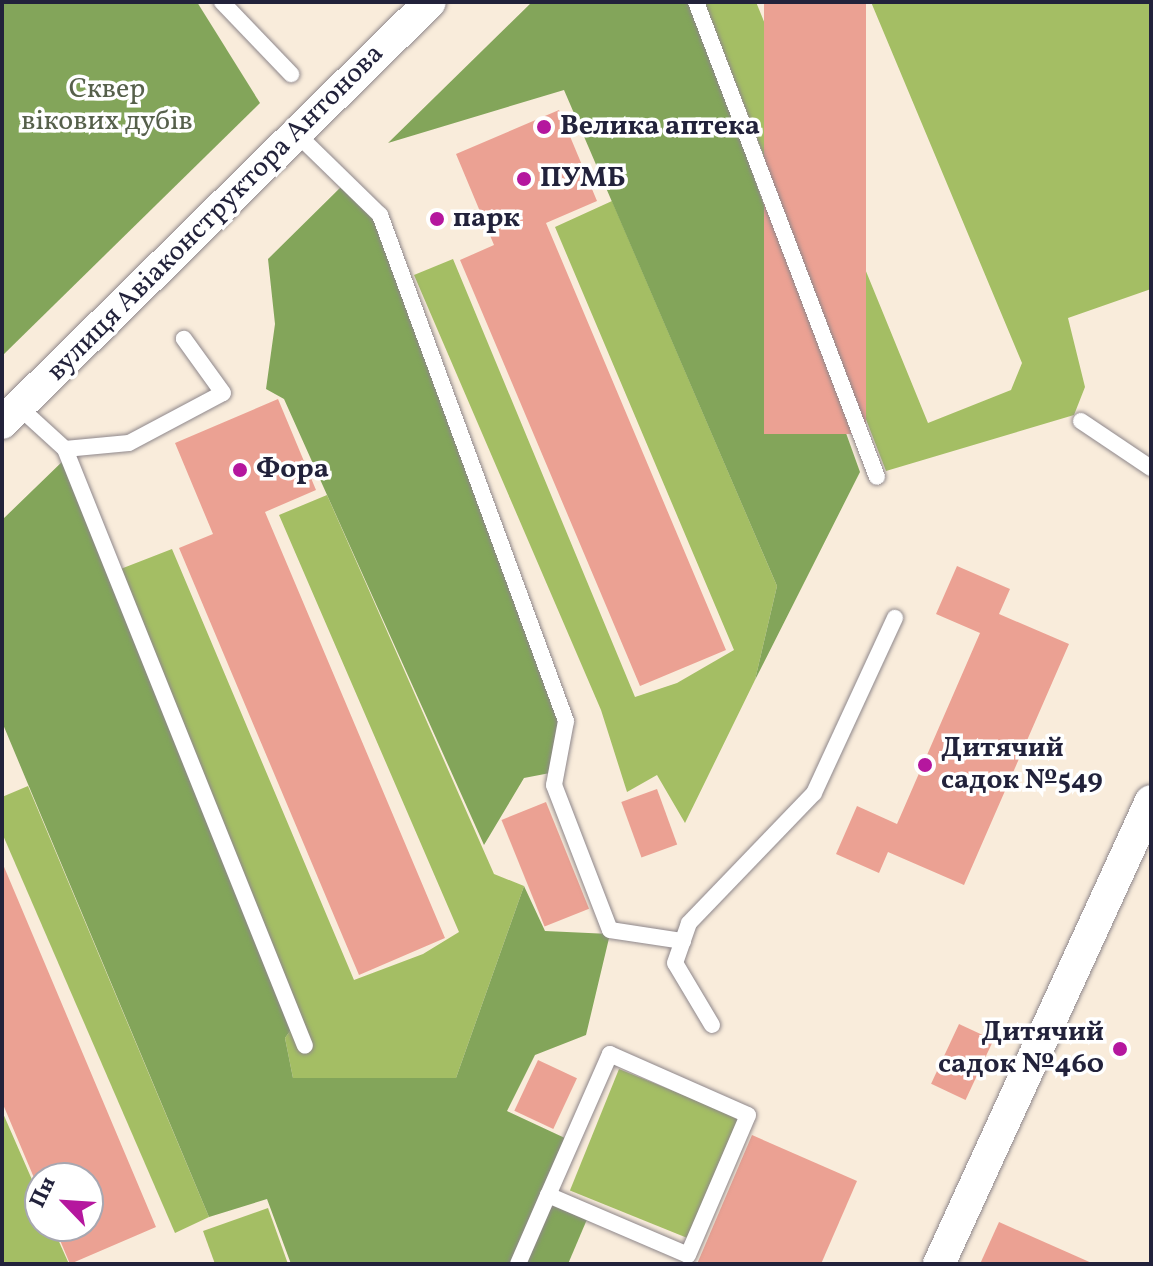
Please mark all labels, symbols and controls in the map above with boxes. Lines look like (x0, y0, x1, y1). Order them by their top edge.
street label: вулиця Авіаконструктора Антонова (41, 38, 391, 388)
park label: Сквер вікових дубів (21, 73, 193, 139)
place label: Велика аптека (560, 110, 760, 144)
marker: Велика аптека (535, 118, 553, 136)
place label: ПУМБ (540, 162, 626, 196)
marker: ПУМБ (515, 170, 533, 188)
place label: парк (453, 202, 520, 236)
marker: парк (428, 210, 446, 228)
place label: Фора (256, 453, 329, 487)
marker: Фора (231, 461, 249, 479)
place label: Дитячий садок №549 (941, 732, 1103, 798)
marker: Дитячий садок №549 (916, 756, 934, 774)
place label: Дитячий садок №460 (938, 1016, 1104, 1082)
marker: Дитячий садок №460 (1111, 1040, 1129, 1058)
north arrow (24, 1162, 104, 1242)
text: Пн (23, 1172, 64, 1213)

